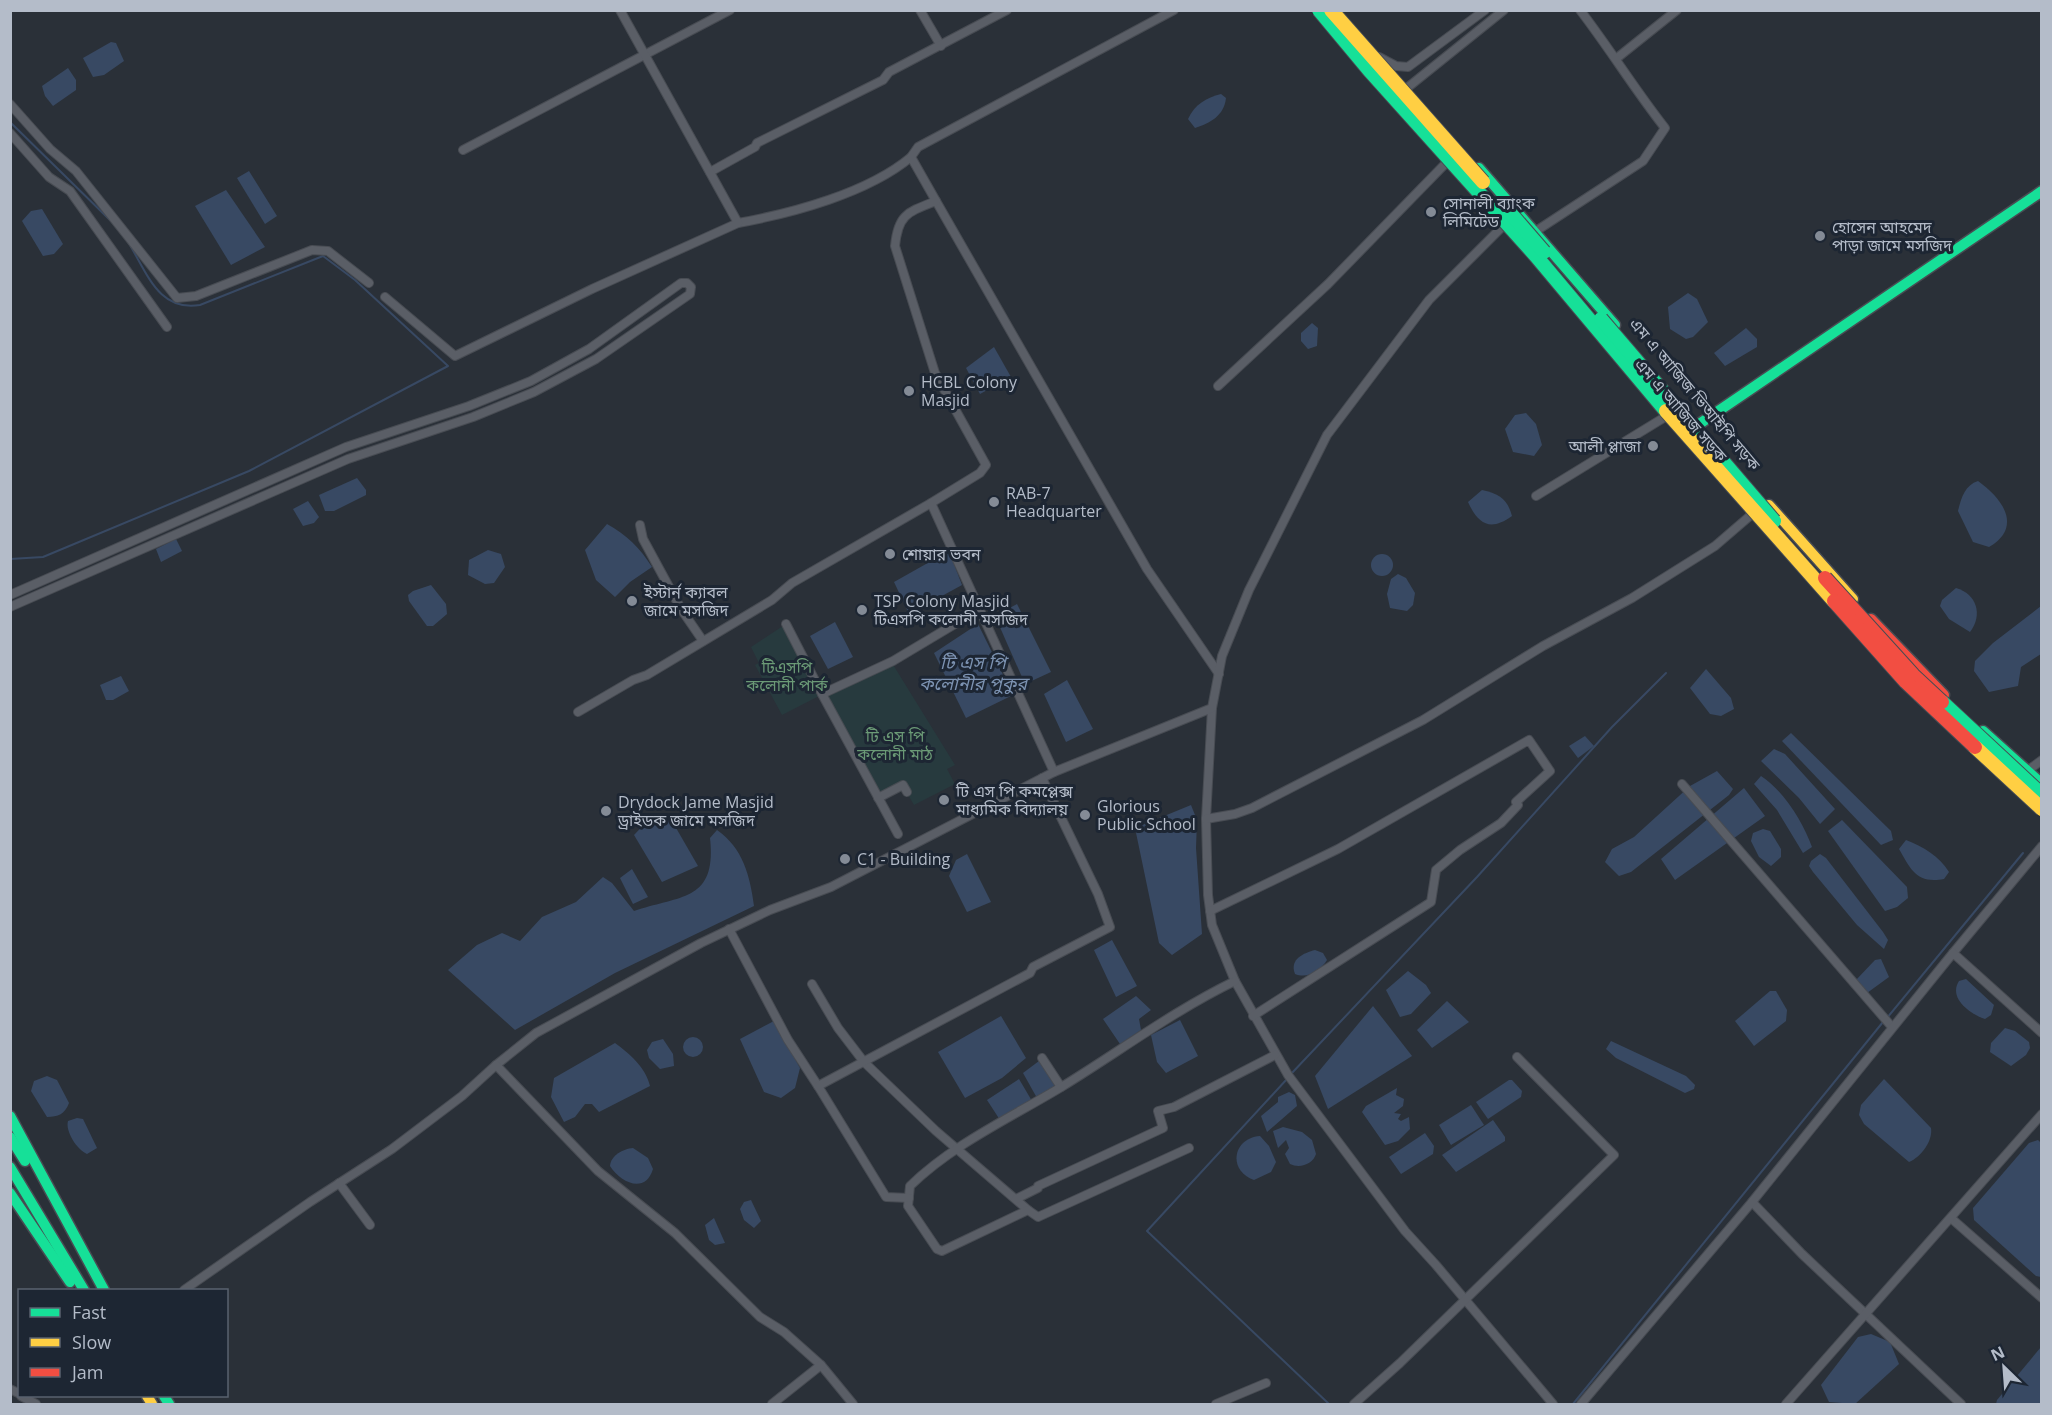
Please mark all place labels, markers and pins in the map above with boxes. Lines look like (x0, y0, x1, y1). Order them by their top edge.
place label: সোনালী ব্যাংক লিমিটেড (1442, 192, 1536, 232)
marker: সোনালী ব্যাংক লিমিটেড (1424, 205, 1438, 219)
place label: হোসেন আহমেদ পাড়া জামে মসজিদ (1832, 216, 1953, 256)
marker: হোসেন আহমেদ পাড়া জামে মসজিদ (1813, 229, 1827, 243)
place label: HCBL Colony Masjid (921, 371, 1018, 411)
marker: HCBL Colony Masjid (902, 384, 916, 398)
place label: আলী প্লাজা (1568, 435, 1642, 457)
marker: আলী প্লাজা (1646, 439, 1660, 453)
place label: RAB-7 Headquarter (1006, 482, 1102, 522)
marker: RAB-7 Headquarter (987, 495, 1001, 509)
place label: শোয়ার ভবন (902, 543, 981, 565)
marker: শোয়ার ভবন (883, 547, 897, 561)
place label: ইস্টার্ন ক্যাবল জামে মসজিদ (643, 581, 730, 621)
place label: TSP Colony Masjid টিএসপি কলোনী মসজিদ (873, 590, 1029, 630)
marker: ইস্টার্ন ক্যাবল জামে মসজিদ (625, 594, 639, 608)
marker: TSP Colony Masjid টিএসপি কলোনী মসজিদ (855, 603, 869, 617)
place label: টি এস পি কমপ্লেক্স মাধ্যমিক বিদ্যালয় (955, 780, 1074, 820)
place label: Drydock Jame Masjid ড্রাইডক জামে মসজিদ (617, 791, 774, 831)
marker: টি এস পি কমপ্লেক্স মাধ্যমিক বিদ্যালয় (937, 793, 951, 807)
place label: Glorious Public School (1097, 795, 1196, 835)
marker: Drydock Jame Masjid ড্রাইডক জামে মসজিদ (599, 804, 613, 818)
marker: Glorious Public School (1078, 808, 1092, 822)
place label: C1 - Building (857, 848, 951, 870)
marker: C1 - Building (838, 852, 852, 866)

